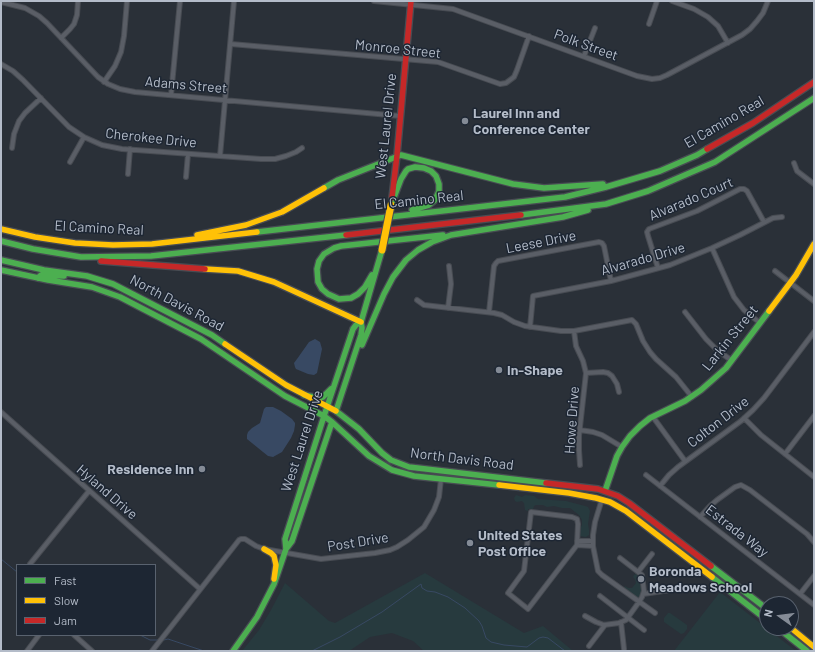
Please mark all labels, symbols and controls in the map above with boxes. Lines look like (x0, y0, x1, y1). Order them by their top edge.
street label: Polk Street (552, 26, 620, 64)
street label: Monroe Street (354, 36, 442, 62)
street label: West Laurel Drive (372, 72, 400, 180)
street label: Adams Street (144, 73, 228, 97)
street label: El Camino Real (681, 92, 767, 152)
place label: Laurel Inn and Conference Center (473, 105, 590, 138)
marker: Laurel Inn and Conference Center (460, 116, 470, 126)
street label: Cherokee Drive (105, 125, 197, 151)
street label: Alvarado Court (646, 174, 736, 224)
street label: El Camino Real (374, 187, 464, 213)
street label: El Camino Real (54, 217, 144, 239)
street label: Leese Drive (505, 227, 577, 257)
street label: Alvarado Drive (599, 239, 687, 279)
street label: North Davis Road (127, 271, 227, 335)
street label: Larkin Street (699, 302, 761, 374)
place label: In-Shape (507, 362, 563, 378)
marker: In-Shape (494, 365, 504, 375)
street label: Howe Drive (561, 386, 583, 454)
street label: West Laurel Drive (278, 388, 326, 494)
street label: Colton Drive (684, 393, 752, 451)
street label: North Davis Road (409, 444, 515, 474)
street label: Hyland Drive (73, 461, 141, 523)
place label: Residence Inn (107, 461, 194, 477)
marker: Residence Inn (197, 464, 207, 474)
street label: Estrada Way (702, 501, 772, 561)
place label: United States Post Office (478, 527, 562, 560)
street label: Post Drive (326, 529, 390, 555)
marker: United States Post Office (465, 538, 475, 548)
place label: Boronda Meadows School (649, 563, 752, 596)
legend (16, 564, 156, 636)
text: Fast (54, 573, 77, 587)
marker: Boronda Meadows School (636, 574, 646, 584)
text: Slow (54, 593, 79, 607)
north arrow (759, 596, 799, 636)
text: N (761, 608, 775, 618)
text: Jam (54, 613, 77, 627)

